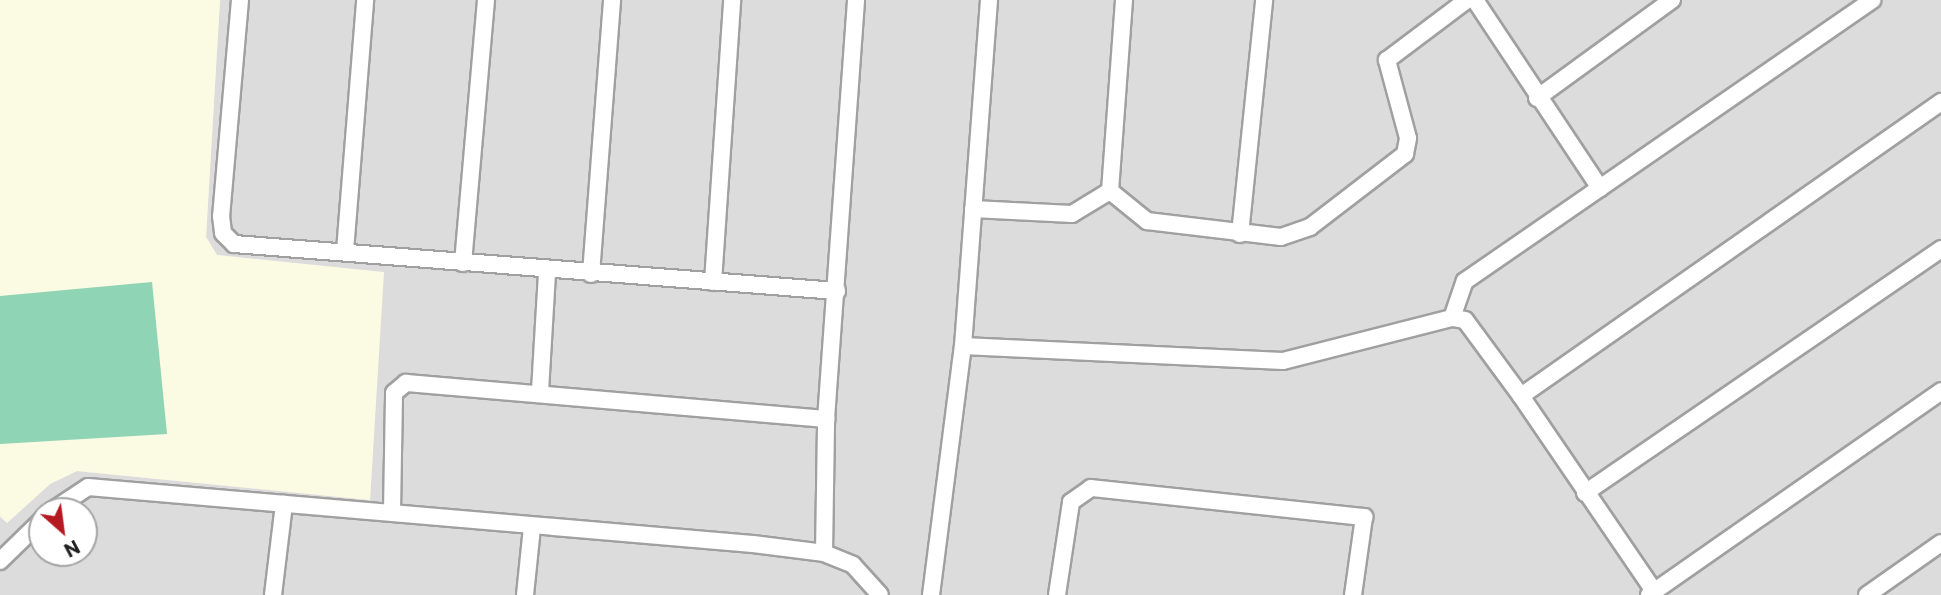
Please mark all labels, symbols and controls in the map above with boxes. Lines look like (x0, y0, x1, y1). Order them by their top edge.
north arrow (28, 497, 98, 567)
text: N (60, 536, 84, 563)

